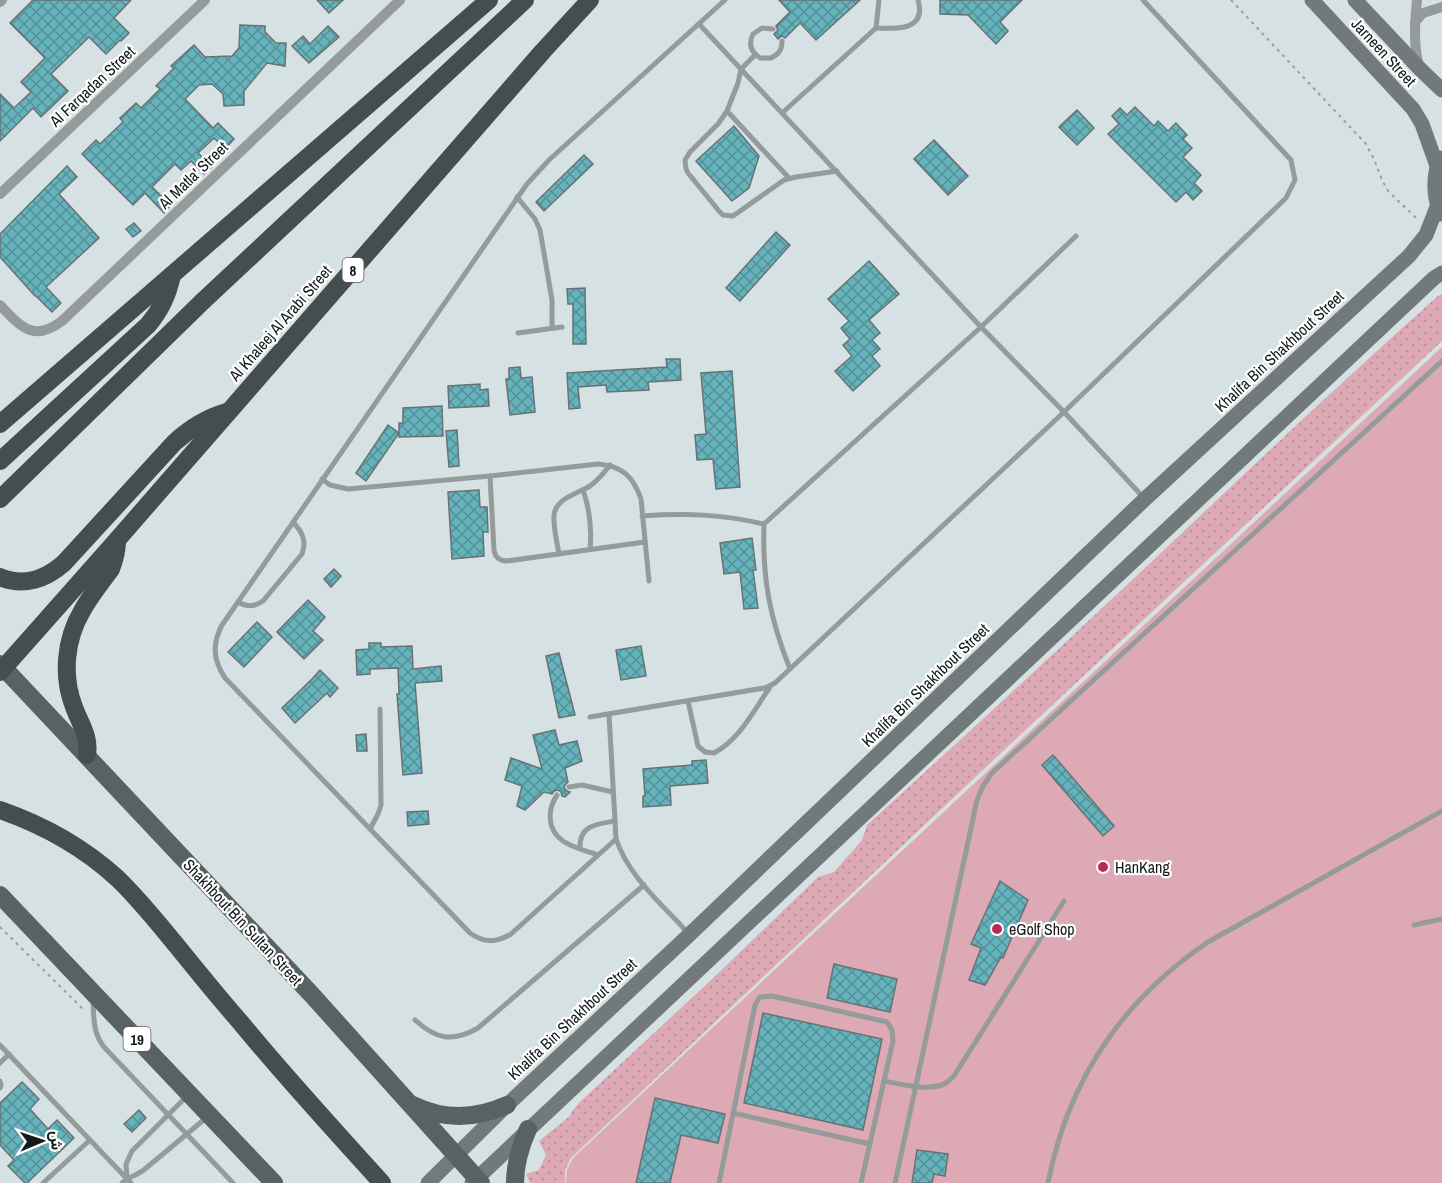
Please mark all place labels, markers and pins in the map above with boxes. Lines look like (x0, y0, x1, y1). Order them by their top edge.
place label: HanKang (1115, 856, 1170, 878)
marker: HanKang (1096, 860, 1110, 874)
place label: eGolf Shop (1009, 918, 1075, 940)
marker: eGolf Shop (990, 922, 1004, 936)

